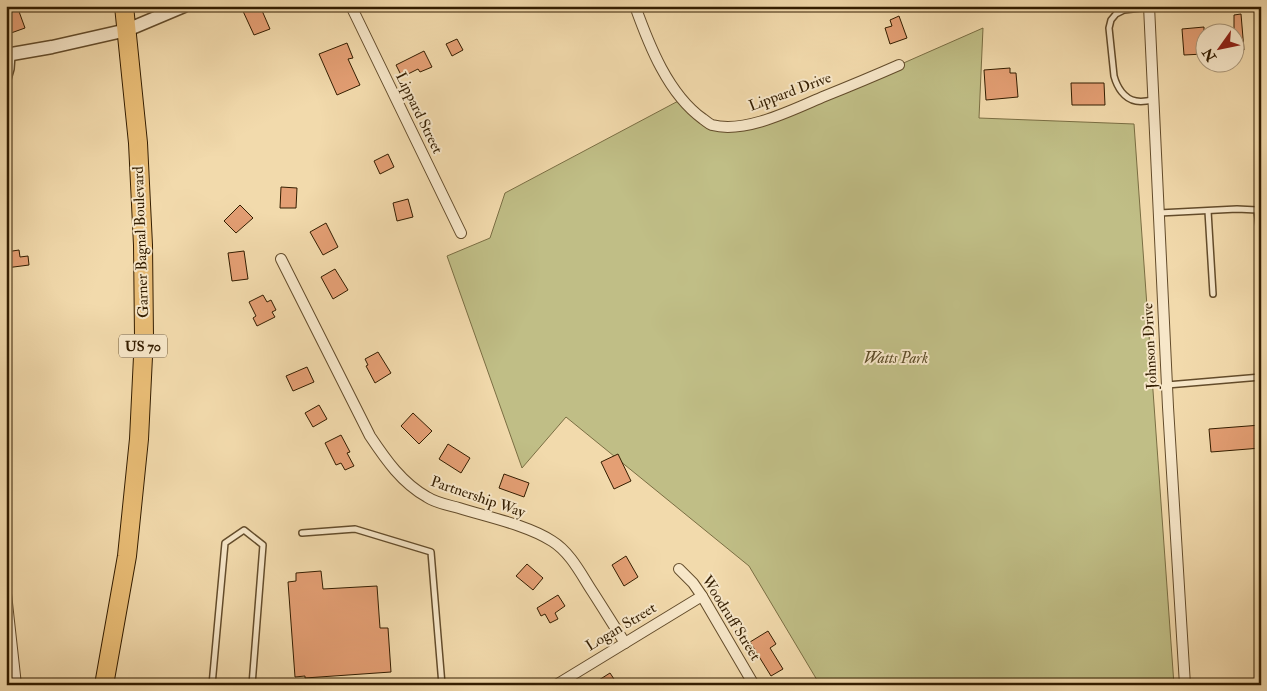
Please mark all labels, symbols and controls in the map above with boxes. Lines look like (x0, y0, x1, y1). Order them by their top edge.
north arrow (1194, 22, 1244, 72)
text: N (1199, 45, 1221, 66)
street label: Lippard Drive (746, 68, 834, 117)
street label: Lippard Street (390, 69, 447, 157)
street label: Garner Bagnal Boulevard (129, 165, 153, 318)
street label: Johnson Drive (1138, 302, 1163, 391)
road number: US 70 (119, 334, 167, 358)
park label: Watts Park (864, 349, 928, 368)
street label: Partnership Way (428, 472, 528, 523)
street label: Woodruff Street (697, 571, 765, 664)
street label: Logan Street (582, 599, 660, 655)

